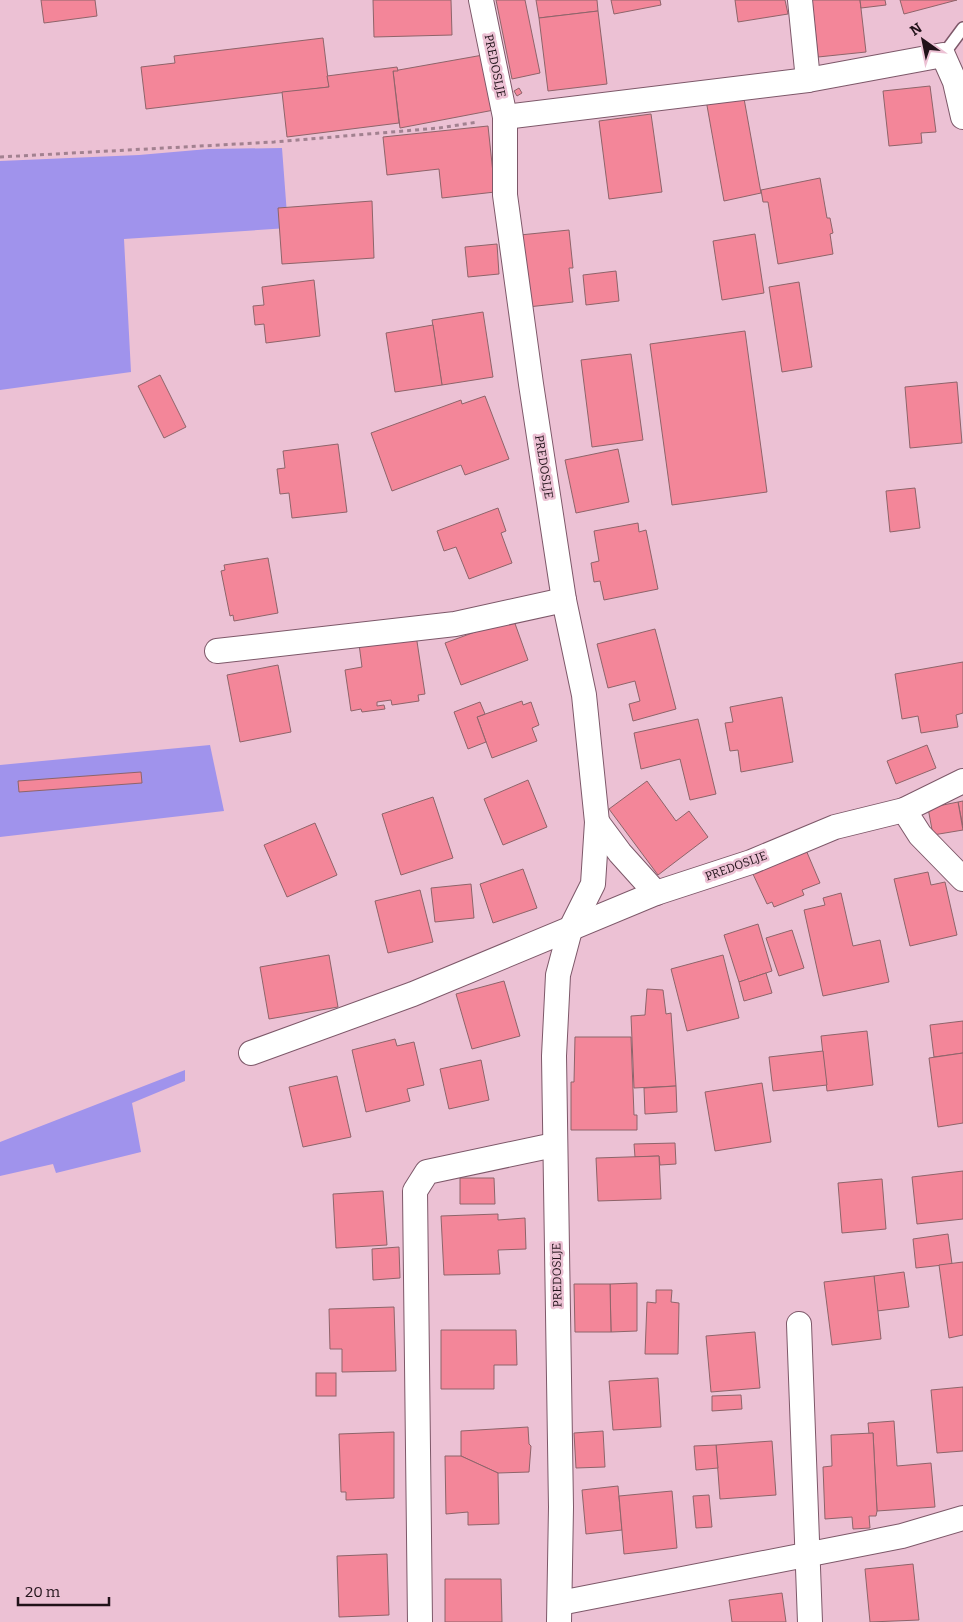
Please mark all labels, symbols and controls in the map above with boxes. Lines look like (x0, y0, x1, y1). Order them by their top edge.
north arrow (898, 15, 948, 65)
text: N (907, 19, 926, 40)
street label: PREDOSLJE (481, 33, 509, 99)
street label: PREDOSLJE (532, 434, 556, 500)
street label: PREDOSLJE (703, 848, 769, 884)
street label: PREDOSLJE (549, 1243, 565, 1307)
scale bar (18, 1574, 109, 1606)
text: 20 m (25, 1583, 61, 1601)

